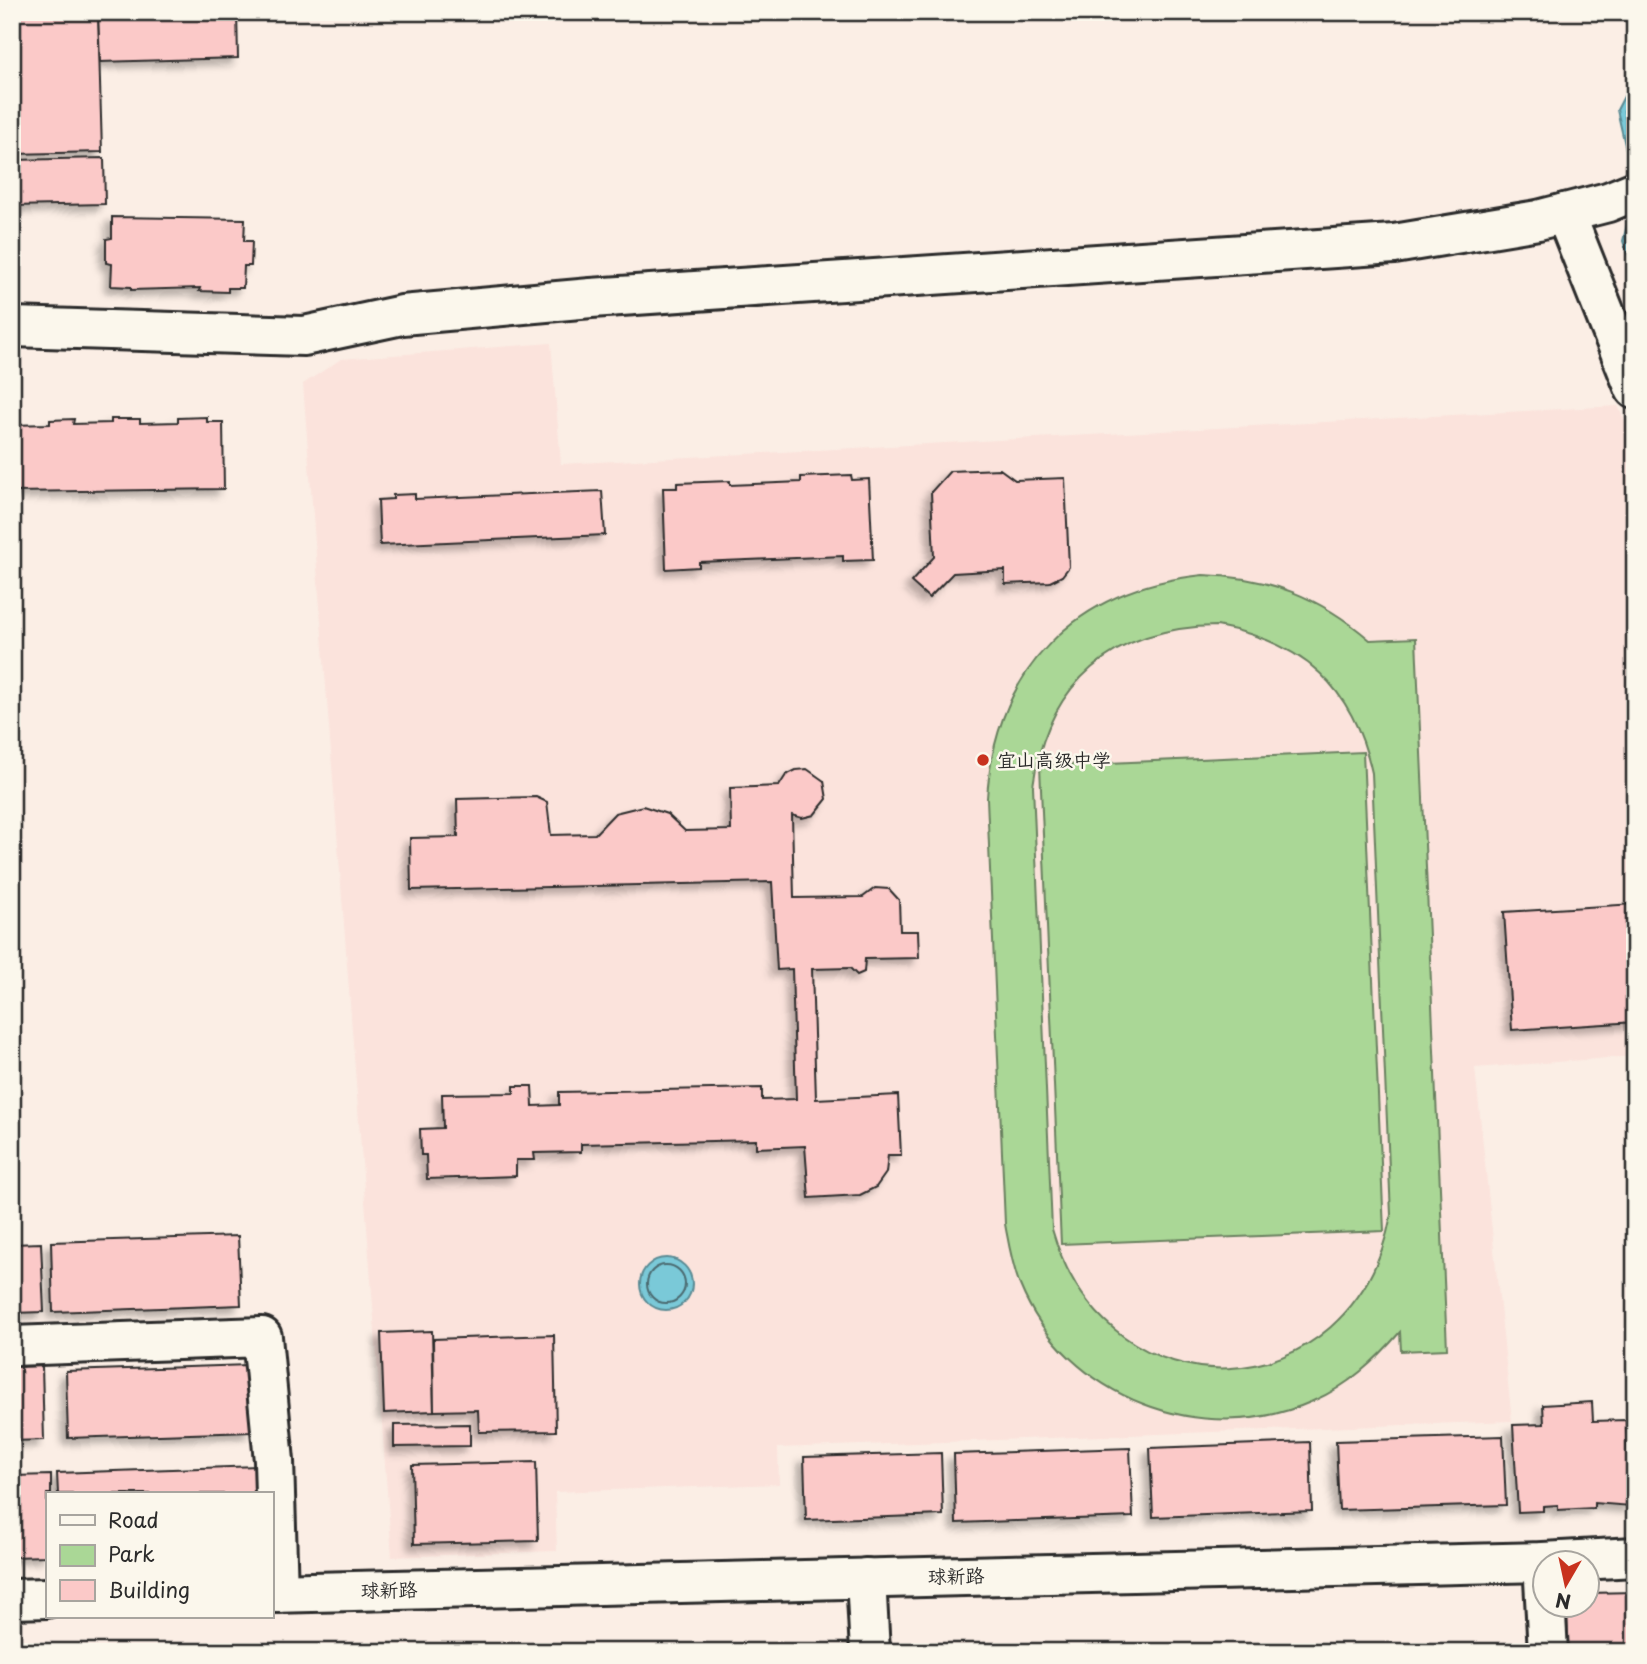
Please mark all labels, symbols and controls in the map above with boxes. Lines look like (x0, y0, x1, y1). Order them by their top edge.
place label: 宜山高级中学 (997, 745, 1111, 773)
marker: 宜山高级中学 (975, 752, 991, 768)
legend (46, 1492, 273, 1618)
text: Road (108, 1503, 159, 1535)
text: Park (108, 1537, 155, 1569)
north arrow (1532, 1548, 1602, 1618)
street label: 球新路 (927, 1561, 985, 1589)
text: Building (108, 1573, 190, 1605)
street label: 球新路 (360, 1575, 418, 1603)
text: N (1554, 1587, 1573, 1617)

